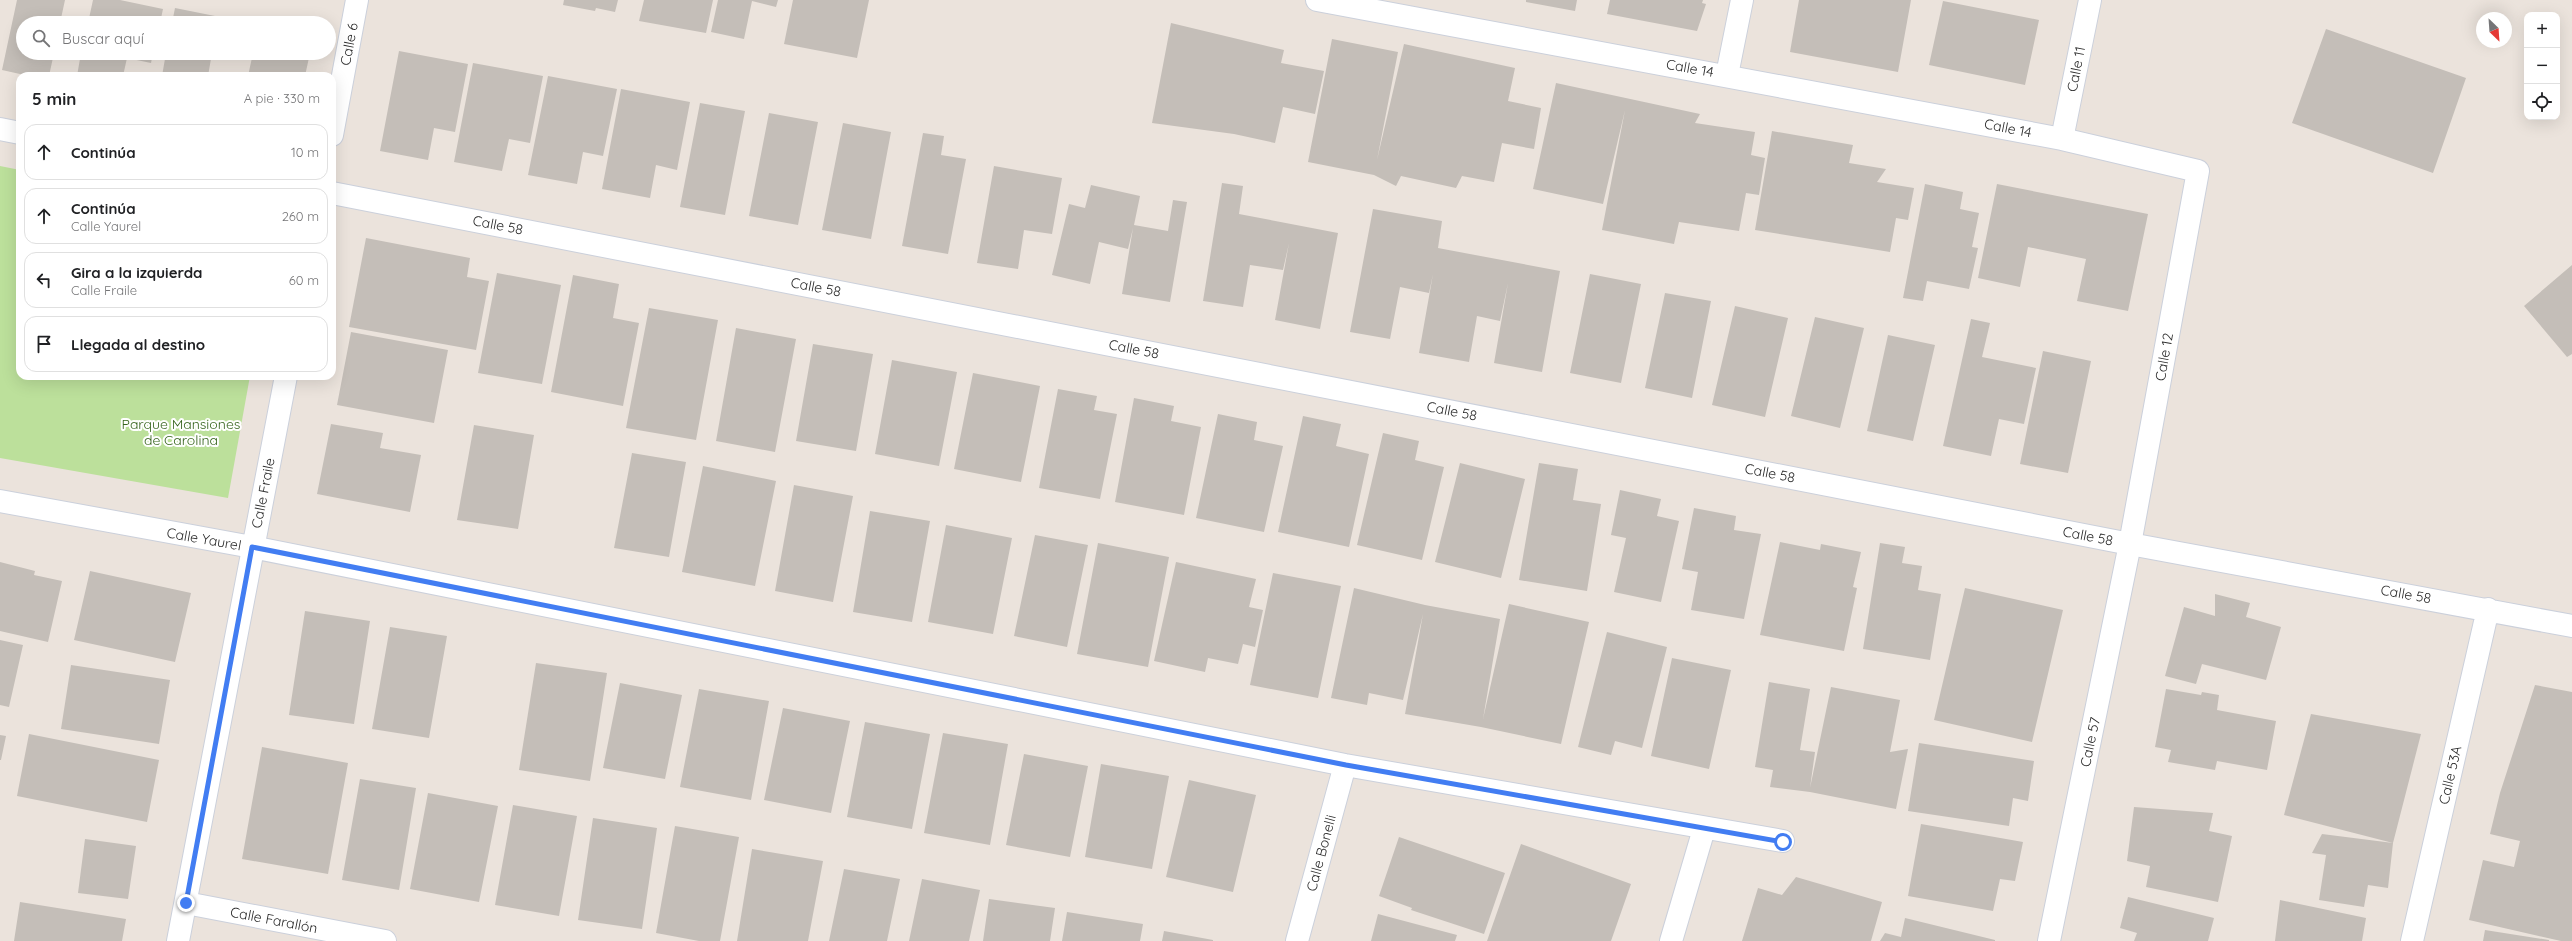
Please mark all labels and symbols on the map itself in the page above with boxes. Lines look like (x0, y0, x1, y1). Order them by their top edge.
north arrow (2476, 12, 2512, 48)
street label: Calle 6 (336, 21, 362, 67)
street label: Calle 11 (2063, 45, 2089, 93)
street label: Calle 14 (1665, 55, 1715, 81)
street label: Calle 14 (1983, 115, 2033, 141)
street label: Calle 58 (471, 211, 525, 239)
street label: Calle 58 (789, 273, 843, 301)
street label: Calle 12 (2151, 331, 2177, 382)
street label: Calle 58 (1107, 335, 1161, 363)
street label: Calle 58 (1425, 397, 1479, 425)
park label: Parque Mansiones de Carolina (122, 415, 240, 449)
street label: Calle Fraile (247, 456, 279, 530)
street label: Calle 58 (1743, 459, 1797, 487)
street label: Calle 58 (2061, 522, 2115, 550)
street label: Calle Yaurel (165, 524, 243, 554)
street label: Calle 58 (2379, 581, 2433, 607)
street label: Calle 57 (2076, 715, 2104, 769)
street label: Calle 53A (2435, 744, 2465, 806)
street label: Calle Bonelli (1302, 813, 1340, 893)
route start (1774, 833, 1792, 851)
route end (177, 894, 195, 912)
street label: Calle Farallón (229, 903, 319, 937)

